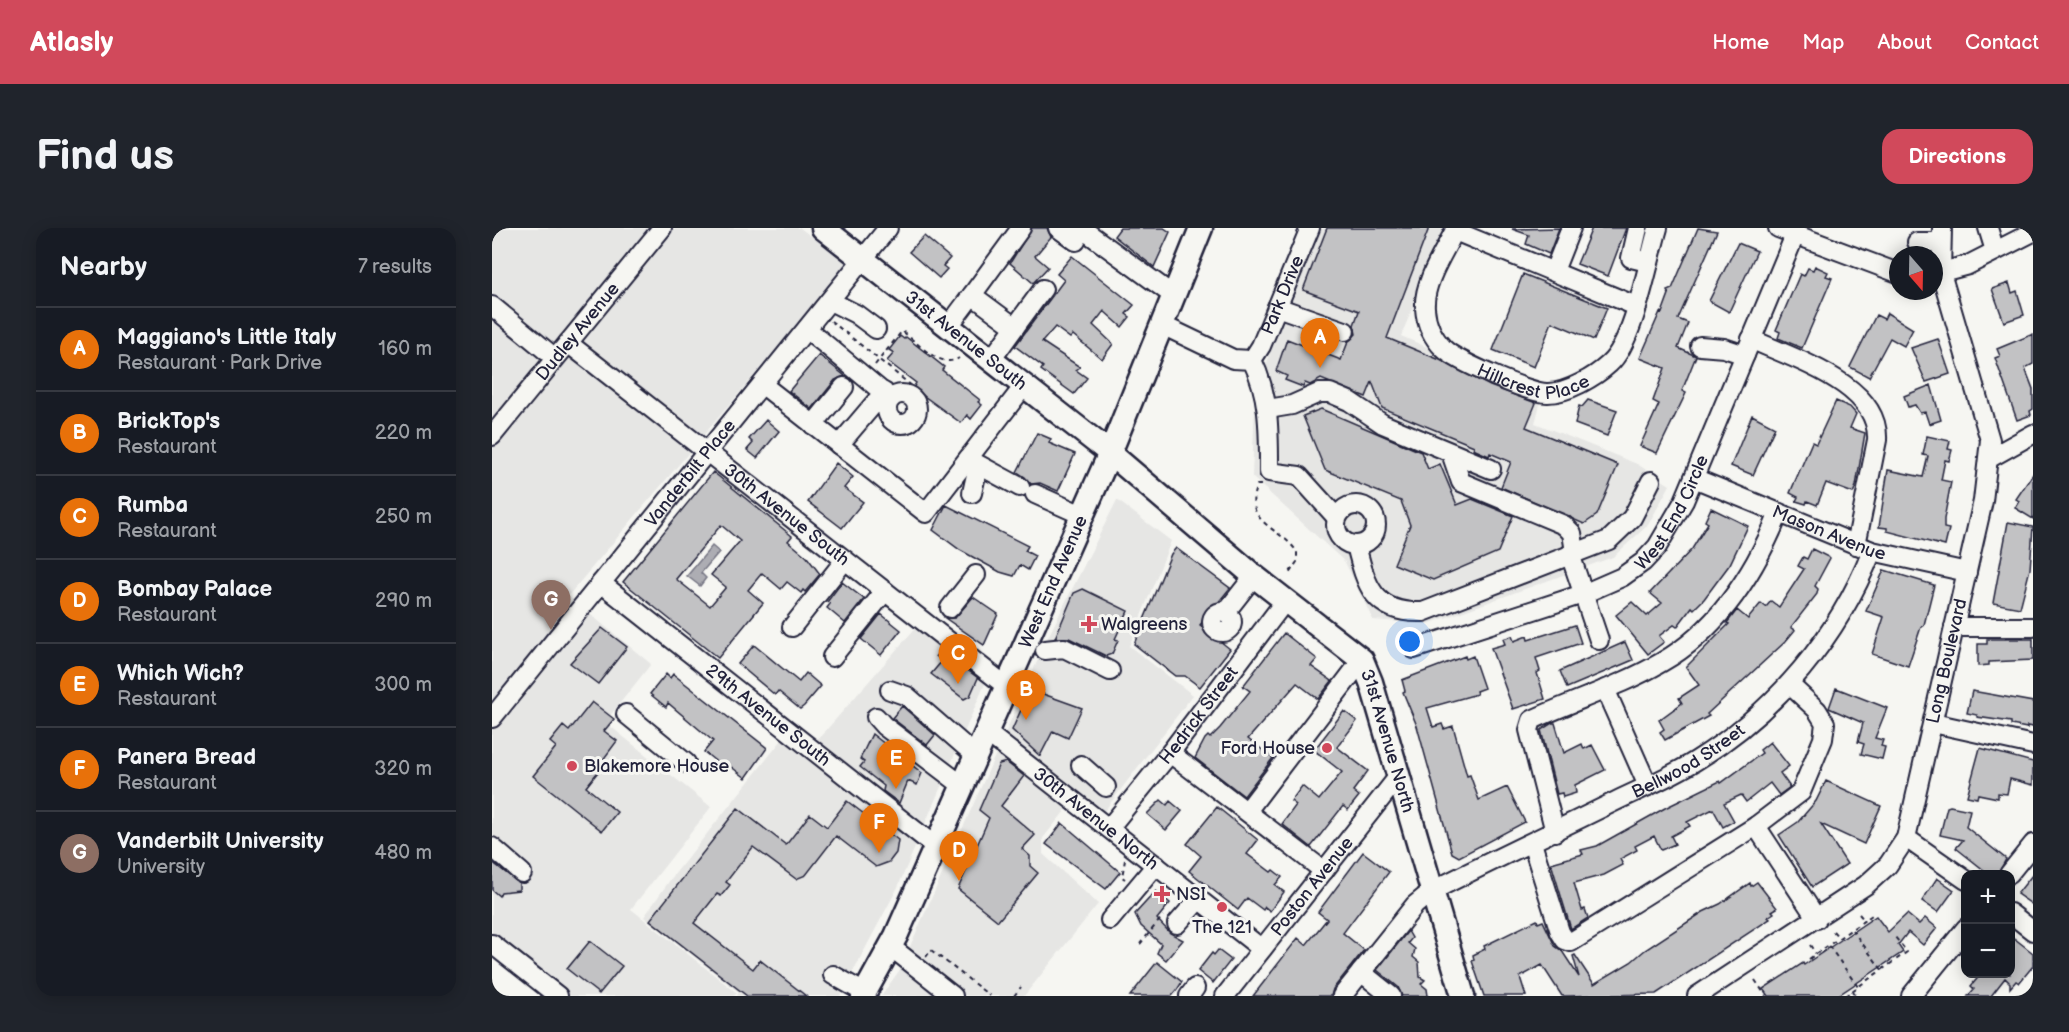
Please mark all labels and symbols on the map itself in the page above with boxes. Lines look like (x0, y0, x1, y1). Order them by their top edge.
north arrow (1889, 246, 1943, 300)
street label: Park Drive (1257, 252, 1308, 337)
street label: Dudley Avenue (531, 278, 624, 385)
street label: 31st Avenue South (901, 286, 1031, 394)
pin: A (1300, 318, 1340, 368)
street label: Hillcrest Place (1474, 359, 1593, 404)
street label: Vanderbilt Place (640, 415, 740, 531)
street label: West End Circle (1631, 451, 1713, 574)
street label: 30th Avenue South (720, 459, 854, 570)
street label: Mason Avenue (1769, 501, 1888, 564)
street label: West End Avenue (1014, 512, 1092, 651)
pin: G (532, 580, 570, 630)
street label: Long Boulevard (1922, 596, 1971, 725)
place label: Walgreens (1101, 614, 1187, 635)
marker: Walgreens (1082, 617, 1096, 631)
your location (1395, 627, 1424, 656)
pin: C (938, 634, 978, 684)
street label: 29th Avenue South (702, 659, 835, 770)
street label: Hedrick Street (1155, 662, 1243, 768)
street label: 31st Avenue North (1356, 666, 1419, 815)
pin: B (1006, 670, 1046, 720)
street label: Bellwood Street (1628, 719, 1749, 803)
place label: Ford House (1220, 738, 1315, 759)
pin: E (876, 740, 916, 789)
marker: Ford House (1320, 741, 1334, 755)
place label: Blakemore House (584, 756, 730, 777)
marker: Blakemore House (565, 759, 579, 773)
street label: 30th Avenue North (1029, 763, 1163, 874)
pin: F (860, 804, 898, 853)
pin: D (940, 832, 978, 881)
street label: Poston Avenue (1266, 832, 1358, 940)
place label: NSI (1176, 884, 1206, 905)
marker: NSI (1153, 885, 1171, 903)
marker: The 121 (1215, 900, 1229, 914)
place label: The 121 (1192, 917, 1252, 938)

